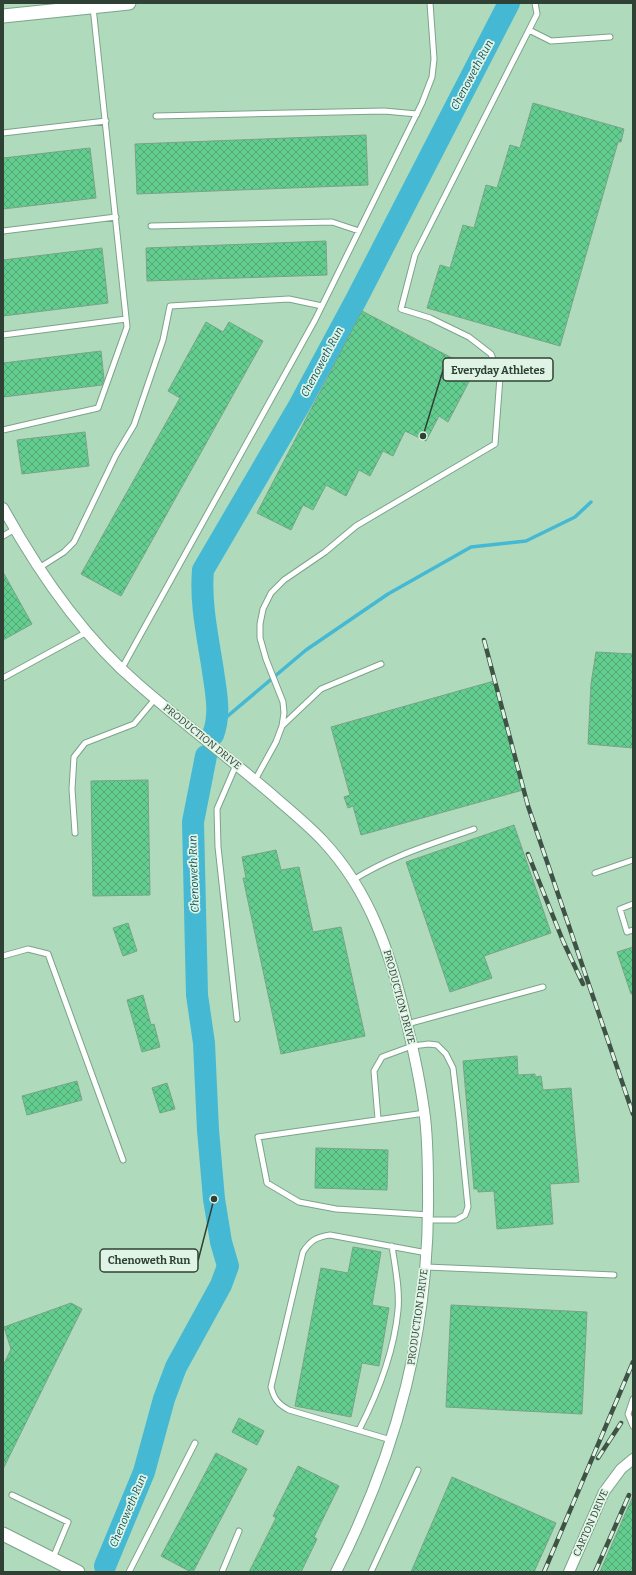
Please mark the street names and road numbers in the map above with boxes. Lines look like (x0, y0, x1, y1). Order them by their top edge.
street label: PRODUCTION DRIVE (161, 702, 243, 772)
street label: PRODUCTION DRIVE (381, 949, 417, 1045)
street label: PRODUCTION DRIVE (405, 1268, 431, 1366)
street label: CARTON DRIVE (571, 1488, 611, 1558)

